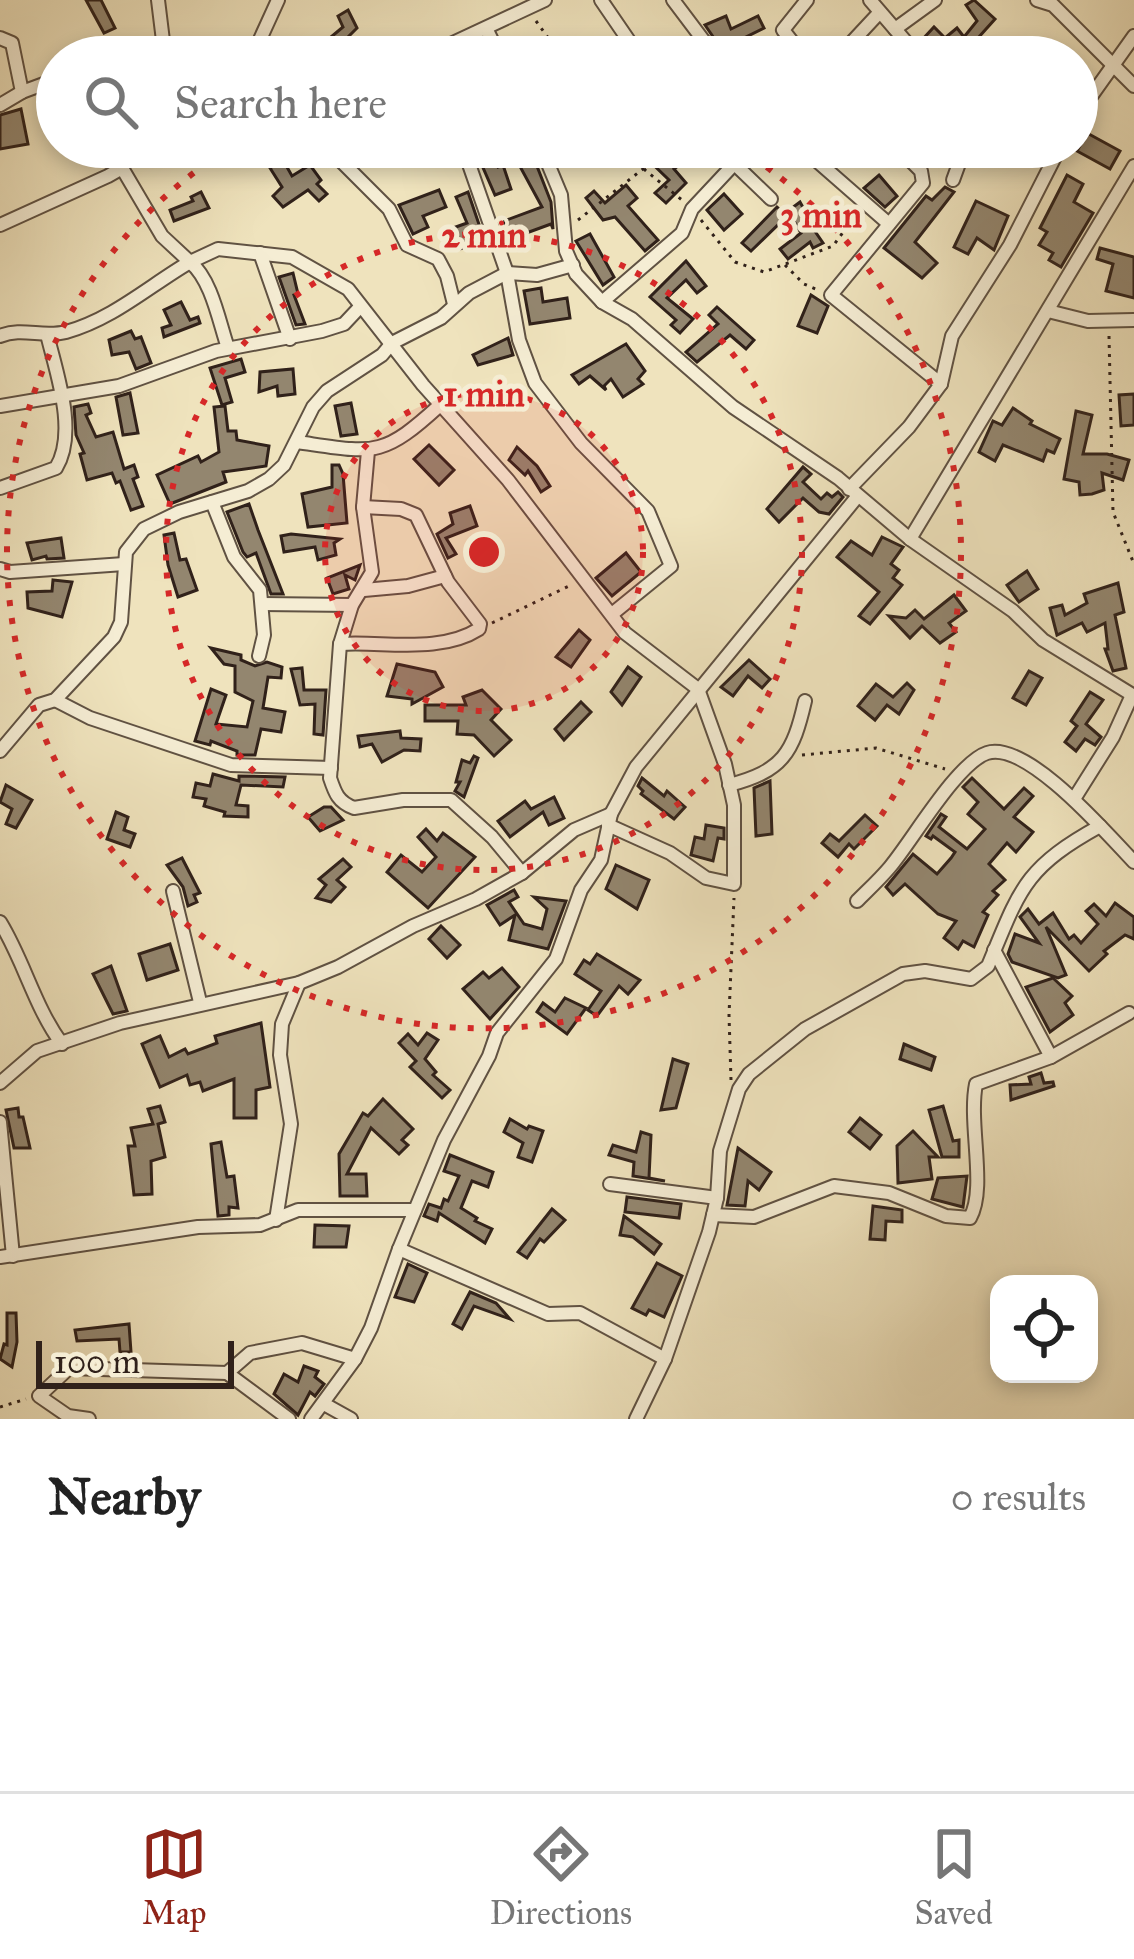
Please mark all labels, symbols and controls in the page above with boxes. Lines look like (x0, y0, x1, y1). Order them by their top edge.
search box (36, 36, 1098, 168)
icon: search (78, 69, 144, 135)
text: Search here (174, 75, 387, 130)
text: 3 min (780, 193, 862, 237)
text: 2 min (441, 213, 527, 257)
text: 1 min (443, 372, 525, 416)
centre of rings (463, 531, 505, 573)
map controls (990, 1275, 1098, 1383)
button: locate (990, 1275, 1098, 1383)
scale bar (36, 1335, 234, 1388)
text: 100 m (54, 1342, 140, 1382)
text: Nearby (48, 1466, 200, 1528)
text: 0 results (951, 1473, 1086, 1521)
tab: Map (141, 1821, 207, 1933)
tab: Directions (490, 1821, 632, 1933)
tab: Saved (914, 1821, 993, 1933)

